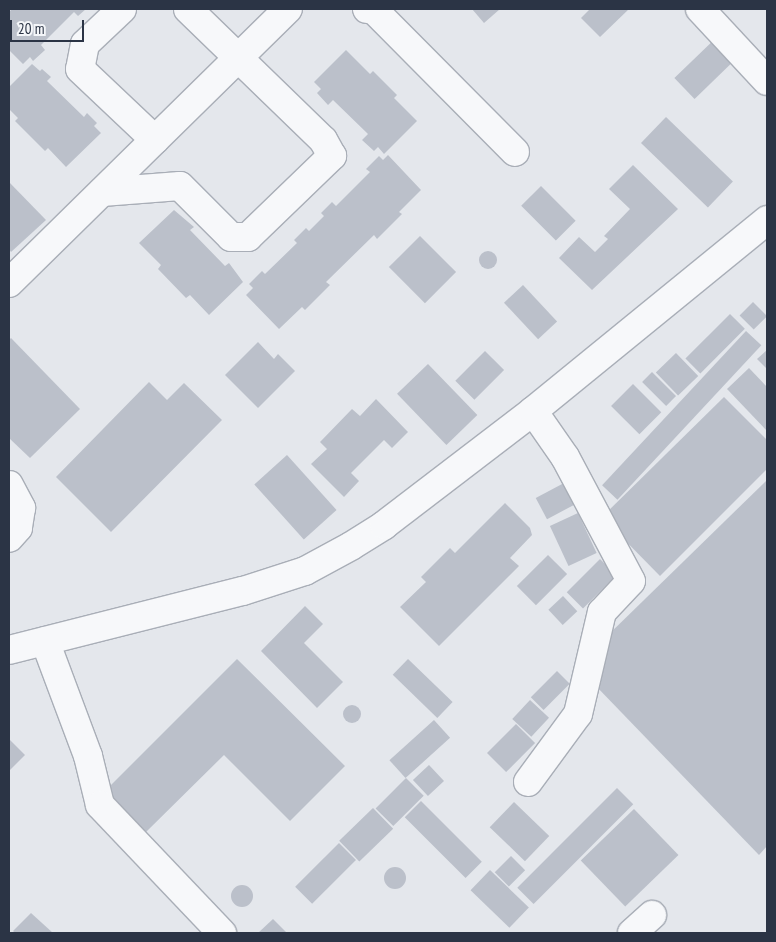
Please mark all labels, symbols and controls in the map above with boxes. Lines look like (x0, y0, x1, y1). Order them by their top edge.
scale bar (12, 10, 86, 42)
text: 20 m (18, 19, 44, 38)

